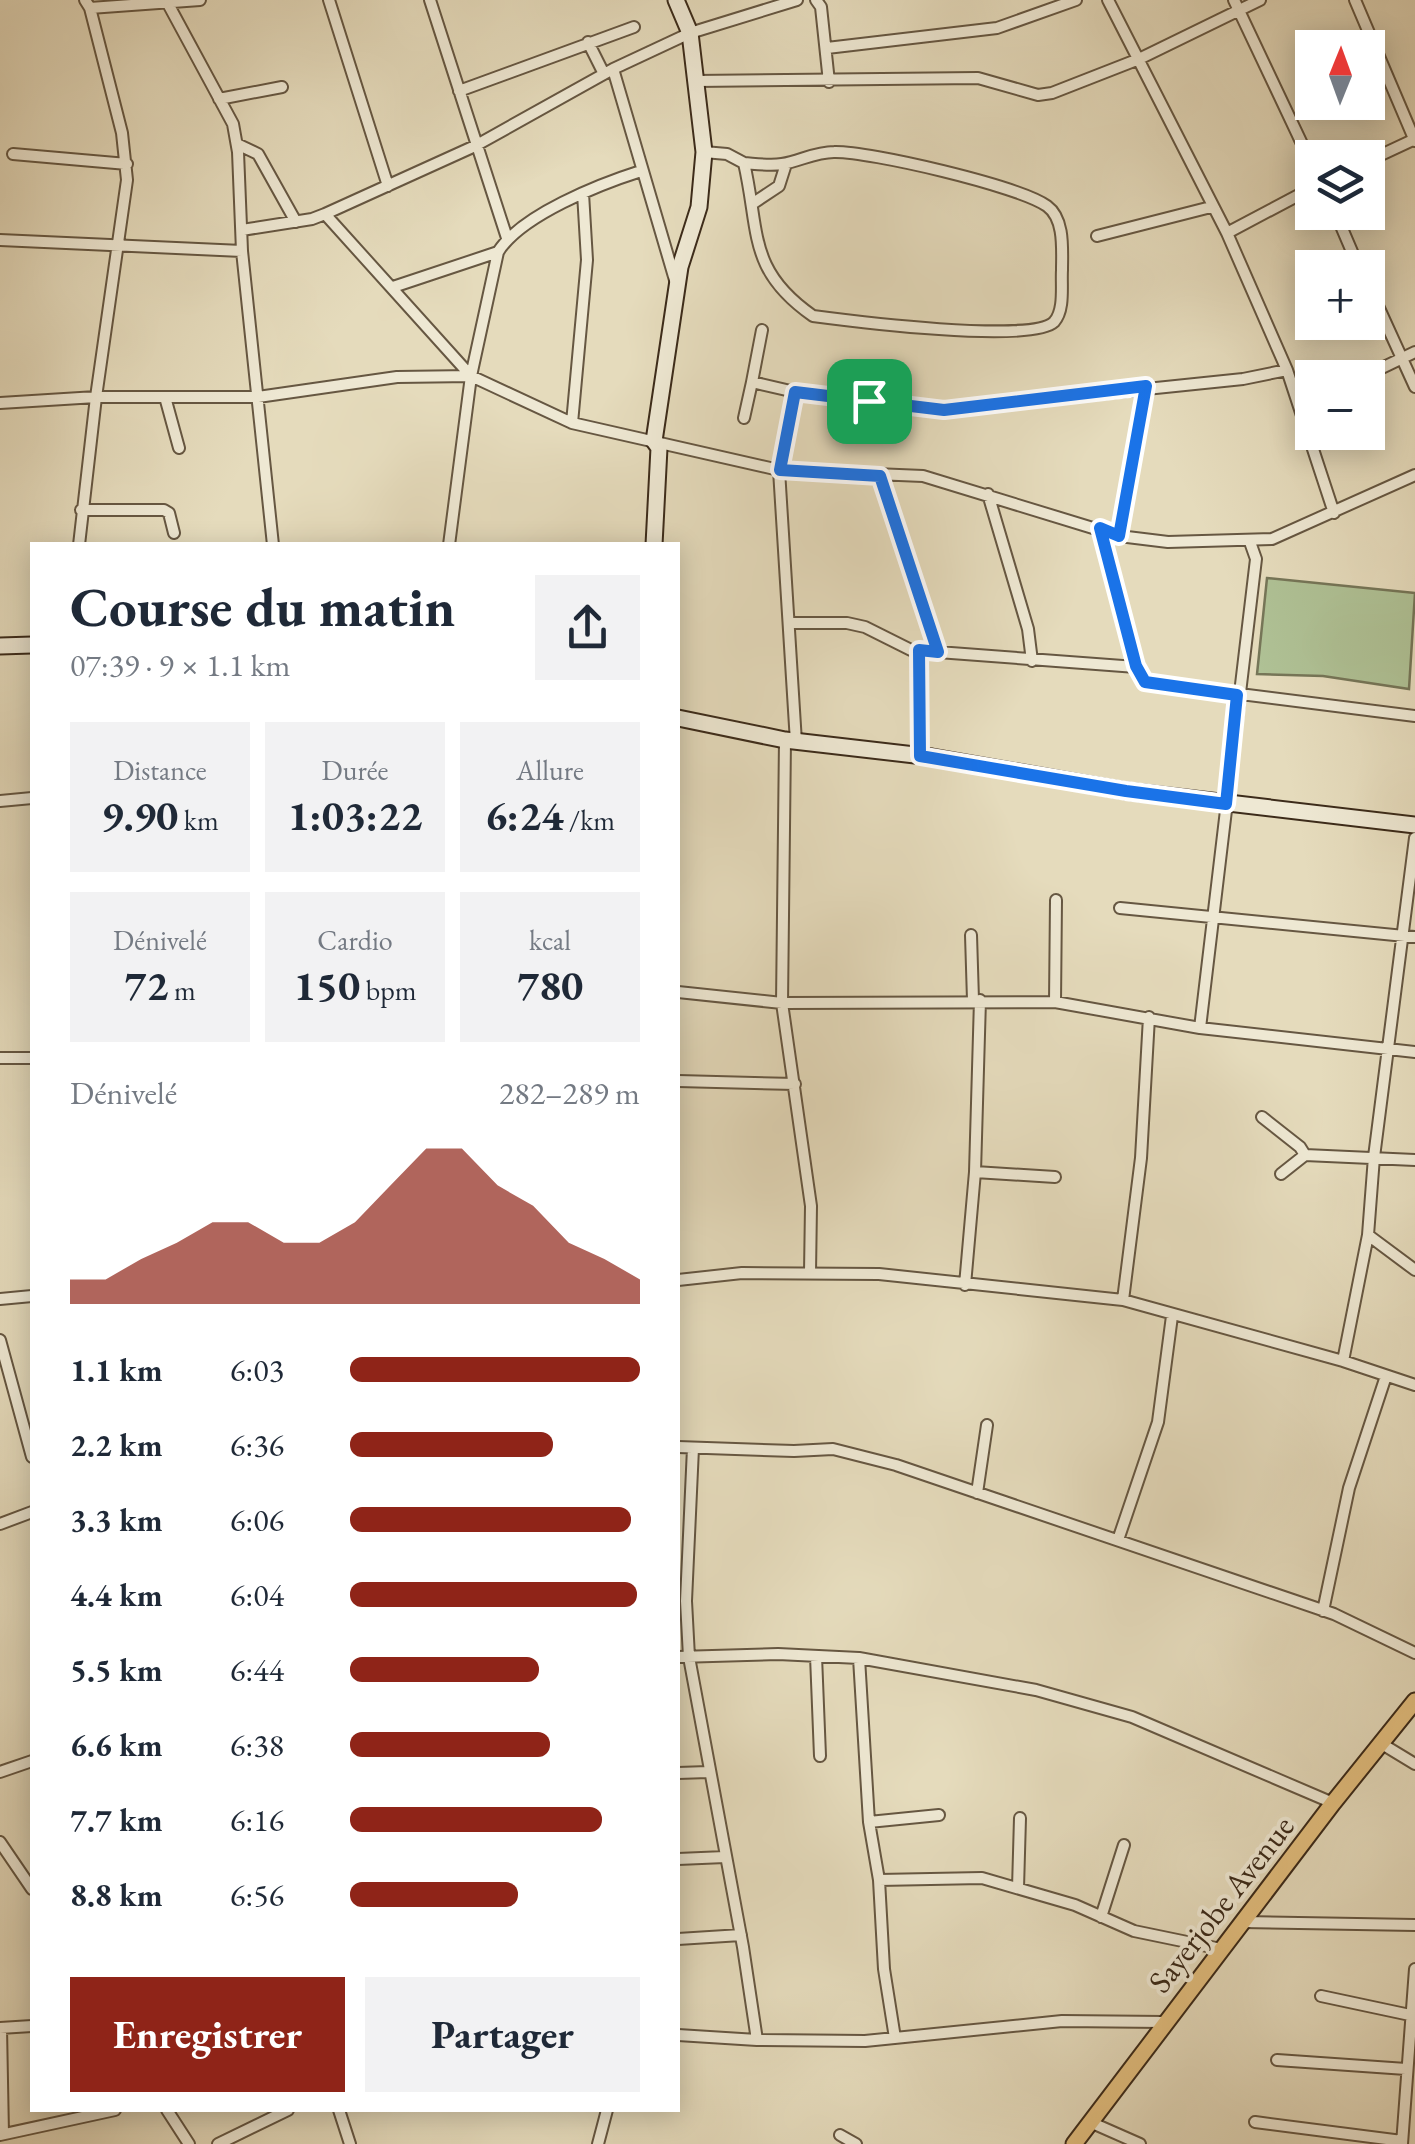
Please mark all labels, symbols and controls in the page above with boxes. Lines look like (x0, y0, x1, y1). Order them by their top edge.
north arrow (1295, 30, 1385, 120)
map controls (1295, 30, 1385, 450)
button: layers (1295, 140, 1385, 230)
button: + (1295, 250, 1385, 340)
pin (827, 359, 912, 444)
button: − (1295, 360, 1385, 450)
icon: arrive (842, 374, 897, 429)
text: Course du matin (70, 571, 455, 642)
button: share (535, 575, 640, 680)
text: 07:39 · 9 × 1.1 km (70, 644, 290, 686)
text: Distance (113, 752, 207, 788)
text: Durée (322, 752, 388, 788)
text: Allure (516, 752, 584, 788)
text: 9.90 (101, 788, 178, 843)
text: 1:03:22 (288, 788, 422, 843)
text: 6:24 (485, 788, 563, 843)
text: km (178, 802, 219, 838)
text: /km (563, 802, 615, 838)
text: Dénivelé (113, 922, 207, 958)
text: Cardio (317, 922, 393, 958)
text: kcal (529, 922, 571, 958)
text: 72 (124, 958, 169, 1013)
text: 150 (294, 958, 360, 1013)
text: 780 (517, 958, 583, 1013)
text: m (169, 972, 196, 1008)
text: bpm (360, 972, 417, 1008)
text: Dénivelé (70, 1072, 177, 1114)
text: 282–289 m (499, 1072, 640, 1114)
text: 1.1 km (70, 1349, 163, 1391)
text: 6:03 (230, 1349, 284, 1391)
text: 2.2 km (70, 1424, 163, 1466)
text: 6:36 (230, 1424, 284, 1466)
text: 3.3 km (70, 1499, 163, 1541)
text: 6:06 (230, 1499, 284, 1541)
text: 4.4 km (70, 1574, 163, 1616)
text: 6:04 (230, 1574, 284, 1616)
text: 5.5 km (70, 1649, 163, 1691)
text: 6:44 (230, 1649, 284, 1691)
text: 6.6 km (70, 1724, 163, 1766)
text: 6:38 (230, 1724, 284, 1766)
text: 7.7 km (70, 1799, 163, 1841)
text: 6:16 (230, 1799, 284, 1841)
street label: Sayerjobe Avenue (1139, 1807, 1303, 2001)
text: 8.8 km (70, 1874, 163, 1916)
text: 6:56 (230, 1874, 284, 1916)
button: Enregistrer (70, 1977, 345, 2092)
button: Partager (365, 1977, 640, 2092)

